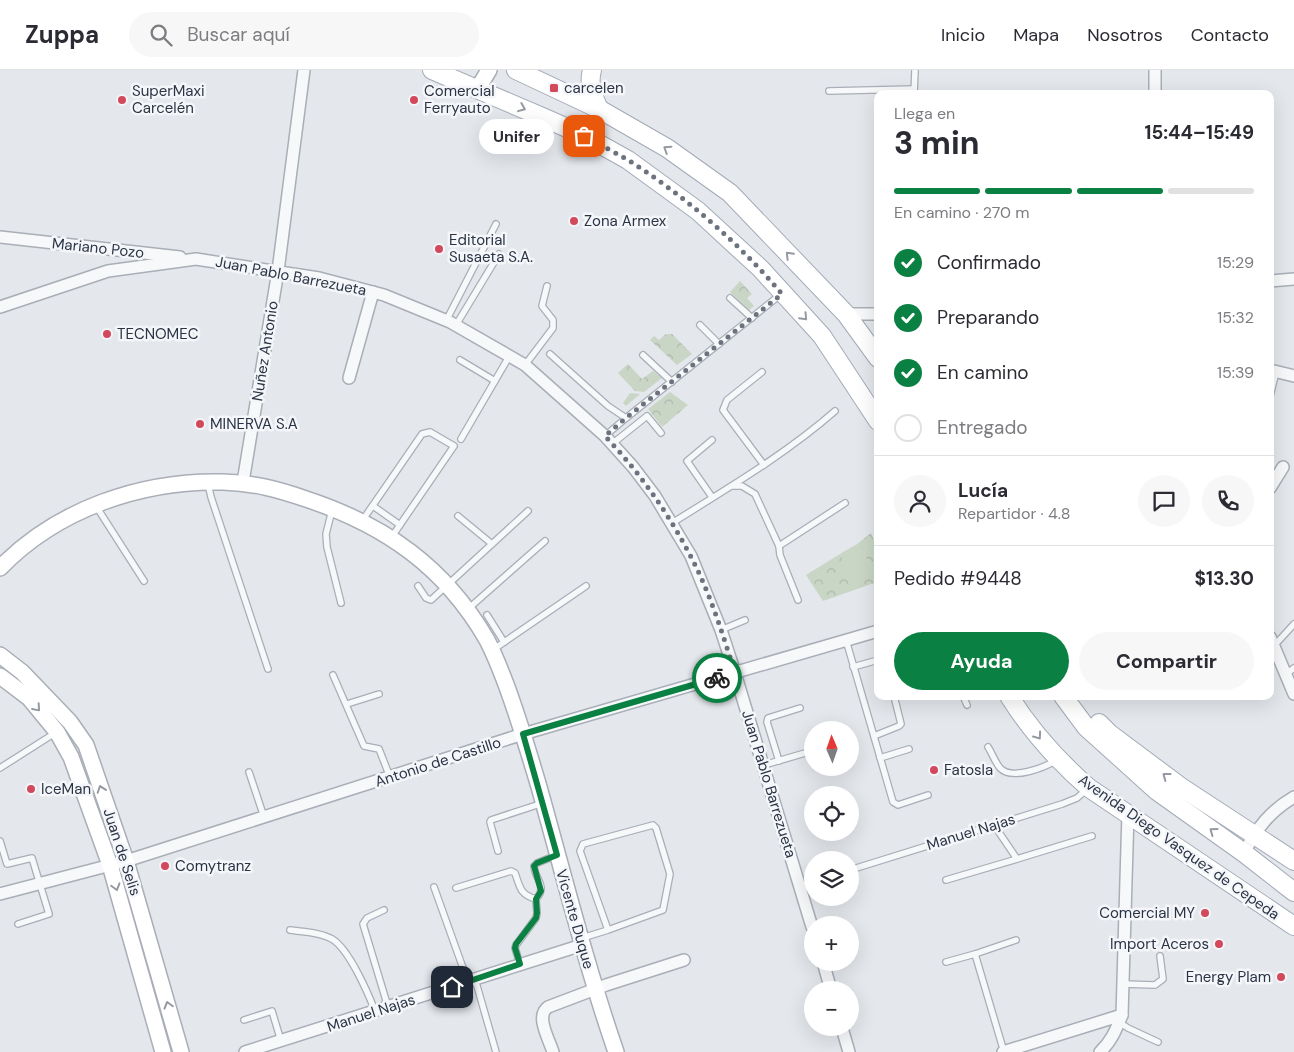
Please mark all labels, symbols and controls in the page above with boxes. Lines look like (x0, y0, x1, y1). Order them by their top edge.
search box (129, 12, 479, 57)
text: Zuppa (25, 19, 99, 50)
icon: search (147, 21, 175, 49)
text: Buscar aquí (187, 22, 290, 47)
text: Inicio (941, 23, 985, 47)
text: Mapa (1013, 23, 1059, 47)
text: Nosotros (1087, 23, 1163, 47)
text: Contacto (1191, 23, 1269, 47)
place label: carcelen (564, 78, 624, 98)
place label: SuperMaxi Carcelén (132, 81, 205, 118)
place label: Comercial Ferryauto (424, 81, 495, 118)
marker: carcelen (548, 82, 560, 94)
marker: SuperMaxi Carcelén (116, 94, 128, 106)
marker: Comercial Ferryauto (408, 94, 420, 106)
one-way arrow (517, 102, 526, 112)
text: Llega en (894, 103, 955, 124)
pin (563, 115, 605, 157)
callout: Unifer (479, 118, 554, 154)
text: 15:44–15:49 (1145, 120, 1254, 145)
icon: bag (570, 122, 598, 150)
text: 3 min (894, 122, 979, 164)
text: Unifer (493, 126, 540, 147)
one-way arrow (663, 145, 672, 155)
text: En camino · 270 m (894, 202, 1030, 223)
place label: Zona Armex (584, 211, 667, 231)
marker: Zona Armex (568, 215, 580, 227)
place label: Editorial Susaeta S.A. (449, 230, 533, 267)
street label: Mariano Pozo (51, 233, 145, 263)
marker: Editorial Susaeta S.A. (433, 243, 445, 255)
icon: check (894, 249, 922, 277)
text: Confirmado (937, 250, 1041, 275)
one-way arrow (786, 251, 795, 260)
street label: Juan Pablo Barrezueta (214, 252, 368, 300)
text: 15:29 (1217, 252, 1254, 273)
street label: Nuñez Antonio (247, 299, 283, 403)
icon: check (894, 304, 922, 332)
text: Preparando (937, 305, 1039, 330)
text: 15:32 (1217, 307, 1254, 328)
one-way arrow (798, 311, 807, 320)
place label: TECNOMEC (117, 324, 199, 344)
marker: TECNOMEC (101, 328, 113, 340)
icon: check (894, 359, 922, 387)
text: En camino (937, 360, 1029, 385)
text: 15:39 (1217, 362, 1254, 383)
place label: MINERVA S.A (210, 414, 298, 434)
text: Entregado (937, 415, 1028, 440)
marker: MINERVA S.A (194, 418, 206, 430)
button: person (894, 475, 946, 527)
button: chat (1138, 475, 1190, 527)
button: phone (1202, 475, 1254, 527)
text: Lucía (958, 478, 1008, 503)
text: Repartidor · 4.8 (958, 503, 1071, 524)
text: Pedido #9448 (894, 566, 1022, 591)
text: $13.30 (1195, 566, 1254, 591)
button: Ayuda (894, 632, 1069, 690)
button: Compartir (1079, 632, 1254, 690)
courier (692, 653, 742, 703)
icon: bike (703, 664, 731, 692)
one-way arrow (31, 702, 40, 711)
street label: Juan Pablo Barrezueta (737, 708, 801, 860)
north arrow (804, 721, 859, 776)
map controls (804, 721, 859, 1036)
one-way arrow (1032, 730, 1041, 740)
street label: Antonio de Castillo (372, 732, 504, 792)
place label: Fatosla (944, 760, 993, 780)
marker: Fatosla (928, 764, 940, 776)
street label: Avenida Diego Vasquez de Cepeda (1074, 770, 1284, 924)
one-way arrow (1162, 773, 1172, 782)
place label: IceMan (41, 779, 91, 799)
marker: IceMan (25, 783, 37, 795)
one-way arrow (97, 786, 107, 794)
button: locate (804, 786, 859, 841)
street label: Juan de Selis (99, 806, 145, 898)
street label: Manuel Najas (924, 809, 1018, 855)
one-way arrow (1209, 828, 1219, 837)
button: layers (804, 851, 859, 906)
place label: Comytranz (175, 856, 251, 876)
marker: Comytranz (159, 860, 171, 872)
street label: Vicente Duque (551, 867, 599, 971)
one-way arrow (110, 882, 121, 891)
place label: Comercial MY (1099, 903, 1195, 923)
marker: Comercial MY (1199, 907, 1211, 919)
button: + (804, 916, 859, 971)
place label: Import Aceros (1110, 934, 1209, 954)
marker: Import Aceros (1213, 938, 1225, 950)
pin (431, 966, 473, 1008)
place label: Energy Plam (1186, 967, 1271, 987)
marker: Energy Plam (1275, 971, 1287, 983)
icon: home (438, 973, 466, 1001)
button: − (804, 981, 859, 1036)
street label: Manuel Najas (324, 989, 418, 1037)
one-way arrow (163, 1002, 173, 1010)

